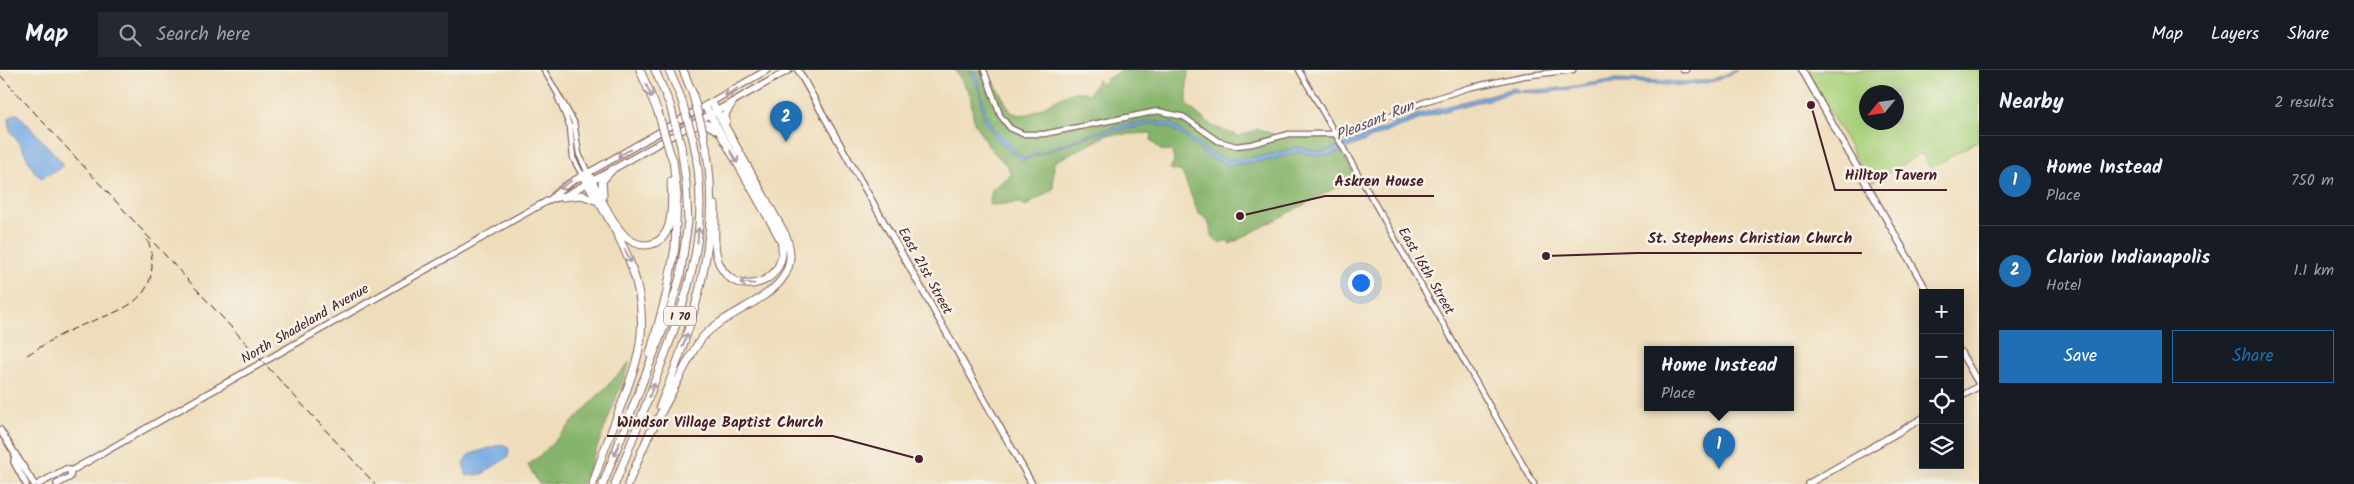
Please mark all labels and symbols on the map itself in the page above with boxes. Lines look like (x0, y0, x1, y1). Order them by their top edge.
one-way arrow (645, 83, 655, 98)
north arrow (1859, 85, 1904, 130)
one-way arrow (725, 87, 739, 97)
water label: Pleasant Run (1332, 94, 1419, 148)
pin: 2 (770, 101, 802, 142)
one-way arrow (617, 148, 632, 158)
one-way arrow (729, 149, 739, 163)
callout: Hilltop Tavern (1835, 160, 1947, 190)
text: Hilltop Tavern (1845, 164, 1937, 188)
callout: Askren House (1325, 166, 1434, 196)
text: Askren House (1335, 170, 1424, 194)
one-way arrow (559, 181, 573, 191)
street label: East 21st Street (892, 223, 958, 319)
street label: East 16th Street (1392, 223, 1460, 319)
callout: St. Stephens Christian Church (1637, 223, 1862, 253)
one-way arrow (694, 227, 703, 243)
text: St. Stephens Christian Church (1648, 227, 1852, 251)
one-way arrow (624, 248, 633, 263)
your location (1348, 270, 1374, 296)
street label: North Shadeland Avenue (237, 278, 374, 370)
one-way arrow (739, 278, 755, 288)
road number: I 70 (664, 307, 696, 326)
one-way arrow (681, 333, 690, 348)
one-way arrow (648, 382, 657, 398)
callout: Windsor Village Baptist Church (607, 406, 833, 436)
text: Windsor Village Baptist Church (617, 411, 823, 435)
pin: 1 (1703, 428, 1735, 469)
one-way arrow (611, 441, 621, 456)

